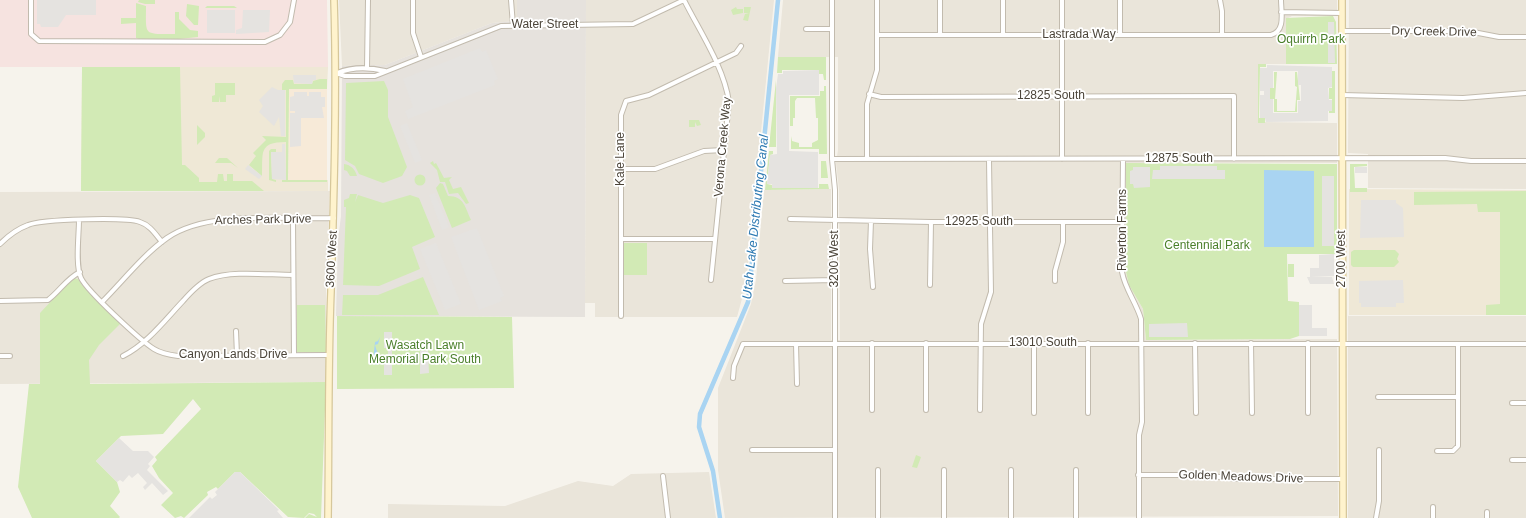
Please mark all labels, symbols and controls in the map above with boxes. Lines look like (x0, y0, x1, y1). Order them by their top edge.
street label: Water Street (512, 18, 578, 32)
street label: Dry Creek Drive (1391, 24, 1477, 40)
street label: Lastrada Way (1042, 28, 1116, 42)
park label: Oquirrh Park (1277, 33, 1345, 47)
street label: 12825 South (1017, 89, 1085, 103)
street label: Verona Creek Way (711, 96, 735, 198)
street label: Kale Lane (614, 132, 628, 186)
water label: Utah Lake Distributing Canal (740, 134, 772, 300)
street label: 12875 South (1145, 152, 1213, 166)
street label: Riverton Farms (1116, 189, 1130, 271)
street label: Arches Park Drive (215, 212, 311, 228)
street label: 12925 South (945, 215, 1013, 229)
street label: 3600 West (323, 230, 341, 288)
street label: 3200 West (828, 230, 842, 288)
street label: 2700 West (1335, 230, 1349, 288)
park label: Centennial Park (1164, 239, 1250, 253)
street label: 13010 South (1009, 336, 1077, 350)
park label: Wasatch Lawn Memorial Park South (369, 339, 481, 367)
street label: Canyon Lands Drive (179, 348, 287, 362)
street label: Golden Meadows Drive (1178, 468, 1304, 486)

